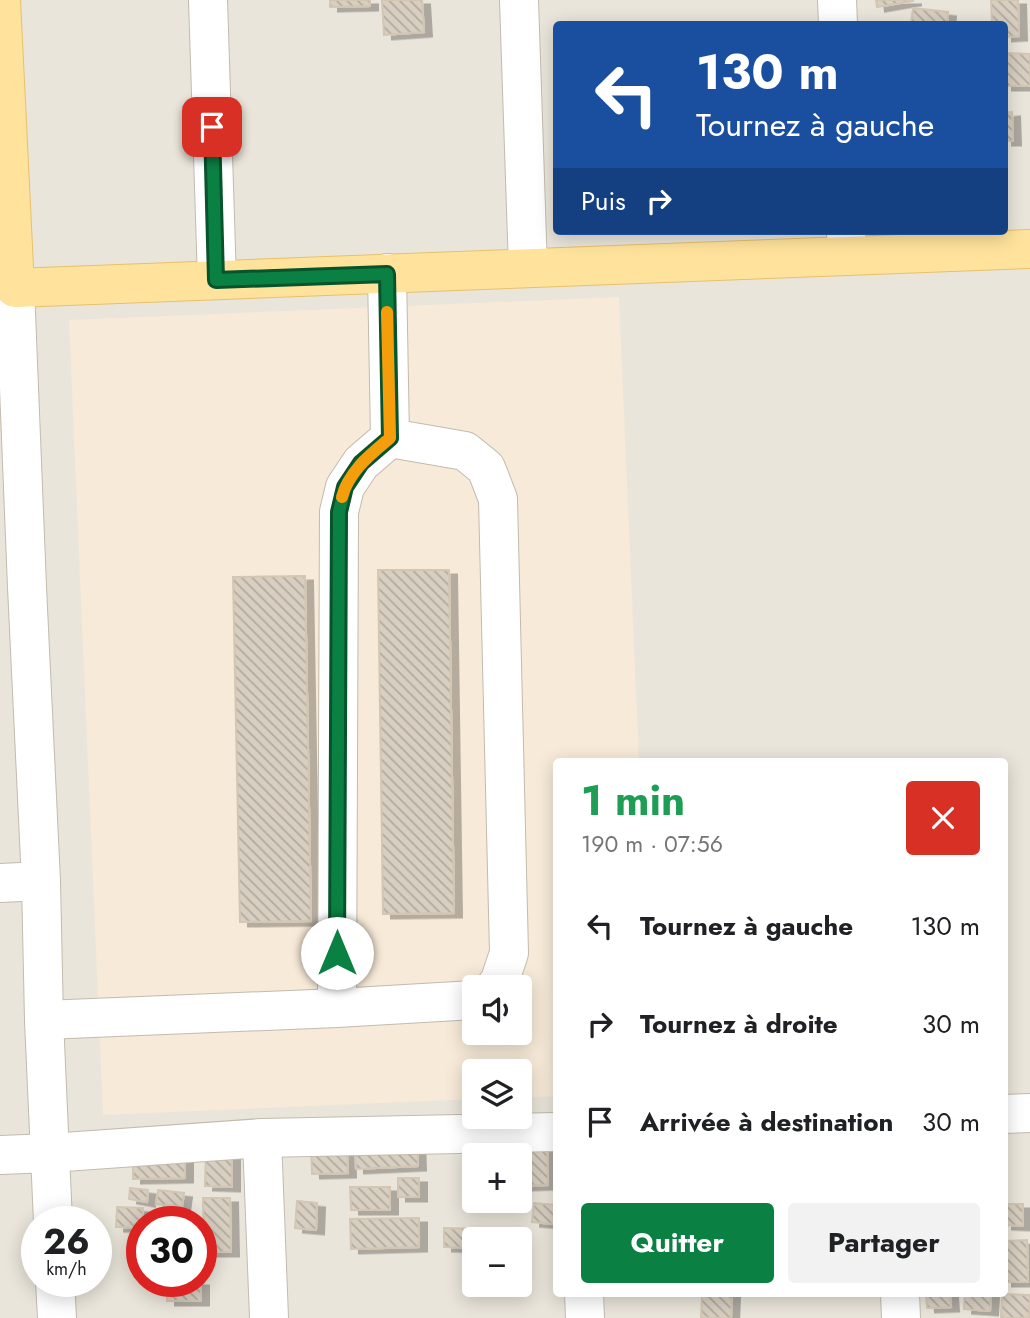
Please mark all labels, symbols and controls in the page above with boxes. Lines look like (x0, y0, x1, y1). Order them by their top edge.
text: 130 m (696, 37, 839, 107)
icon: left (581, 49, 672, 140)
pin (182, 97, 242, 157)
text: Tournez à gauche (696, 102, 934, 148)
icon: arrive (193, 108, 231, 146)
text: Puis (581, 182, 626, 220)
icon: right (640, 182, 678, 220)
text: 1 min (581, 770, 685, 831)
button: close (906, 781, 980, 855)
text: 190 m · 07:56 (581, 827, 723, 861)
icon: left (581, 907, 619, 945)
text: Tournez à gauche (640, 907, 853, 945)
text: 130 m (910, 907, 980, 945)
position arrow (300, 916, 374, 990)
map controls (462, 975, 532, 1297)
button: sound (462, 975, 532, 1045)
icon: right (581, 1005, 619, 1043)
text: Tournez à droite (640, 1005, 838, 1043)
text: 30 m (922, 1005, 980, 1043)
button: layers (462, 1059, 532, 1129)
icon: arrive (581, 1103, 619, 1141)
text: Arrivée à destination (640, 1103, 893, 1141)
text: 30 m (922, 1103, 980, 1141)
button: + (462, 1143, 532, 1213)
button: Quitter (581, 1203, 774, 1283)
button: Partager (788, 1203, 980, 1283)
speed limit sign: 30 (126, 1206, 217, 1297)
text: 26 (43, 1217, 90, 1267)
button: − (462, 1227, 532, 1297)
text: km/h (46, 1256, 87, 1282)

